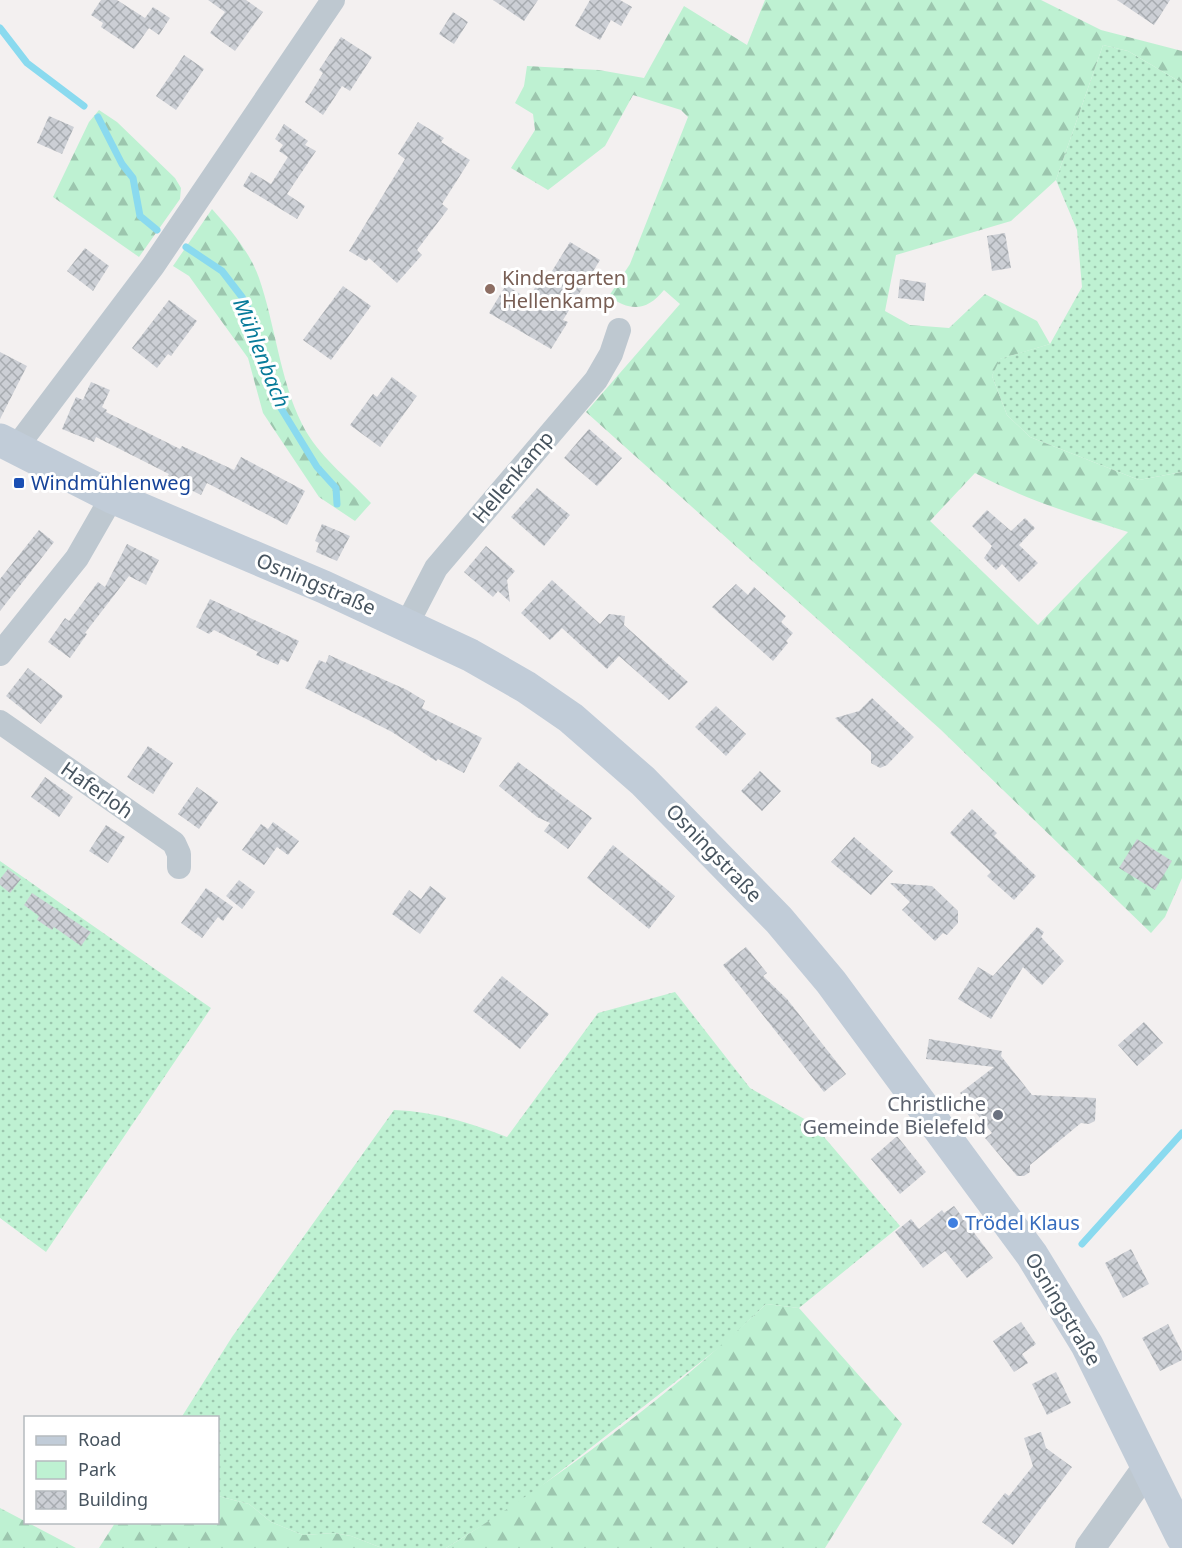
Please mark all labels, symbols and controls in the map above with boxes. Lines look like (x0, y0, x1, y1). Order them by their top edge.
place label: Kindergarten Hellenkamp (502, 264, 626, 314)
marker: Kindergarten Hellenkamp (483, 282, 497, 296)
water label: Mühlenbach (227, 294, 297, 412)
street label: Hellenkamp (466, 425, 559, 529)
place label: Windmühlenweg (31, 469, 191, 496)
marker: Windmühlenweg (12, 476, 26, 490)
street label: Osningstraße (252, 546, 380, 621)
street label: Haferloh (56, 755, 139, 824)
street label: Osningstraße (660, 798, 768, 908)
place label: Christliche Gemeinde Bielefeld (802, 1090, 986, 1140)
marker: Christliche Gemeinde Bielefeld (991, 1108, 1005, 1122)
place label: Trödel Klaus (965, 1209, 1080, 1236)
marker: Trödel Klaus (946, 1216, 960, 1230)
street label: Osningstraße (1019, 1247, 1108, 1370)
legend (24, 1416, 219, 1524)
text: Road (78, 1427, 121, 1451)
text: Park (78, 1457, 116, 1481)
text: Building (78, 1487, 148, 1511)

